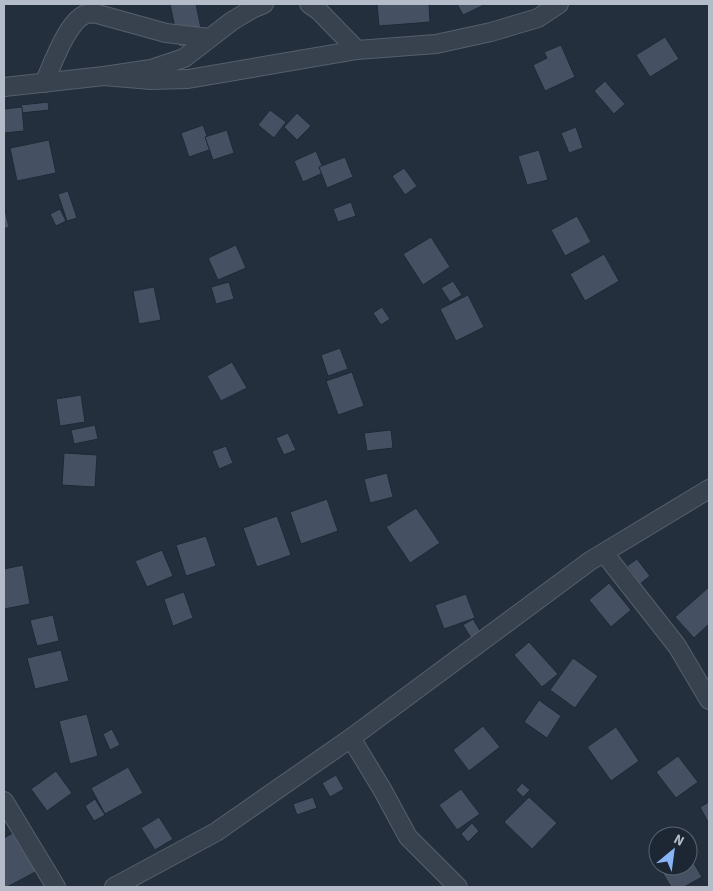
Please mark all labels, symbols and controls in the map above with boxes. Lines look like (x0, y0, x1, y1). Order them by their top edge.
north arrow (648, 826, 698, 876)
text: N (670, 830, 688, 852)

